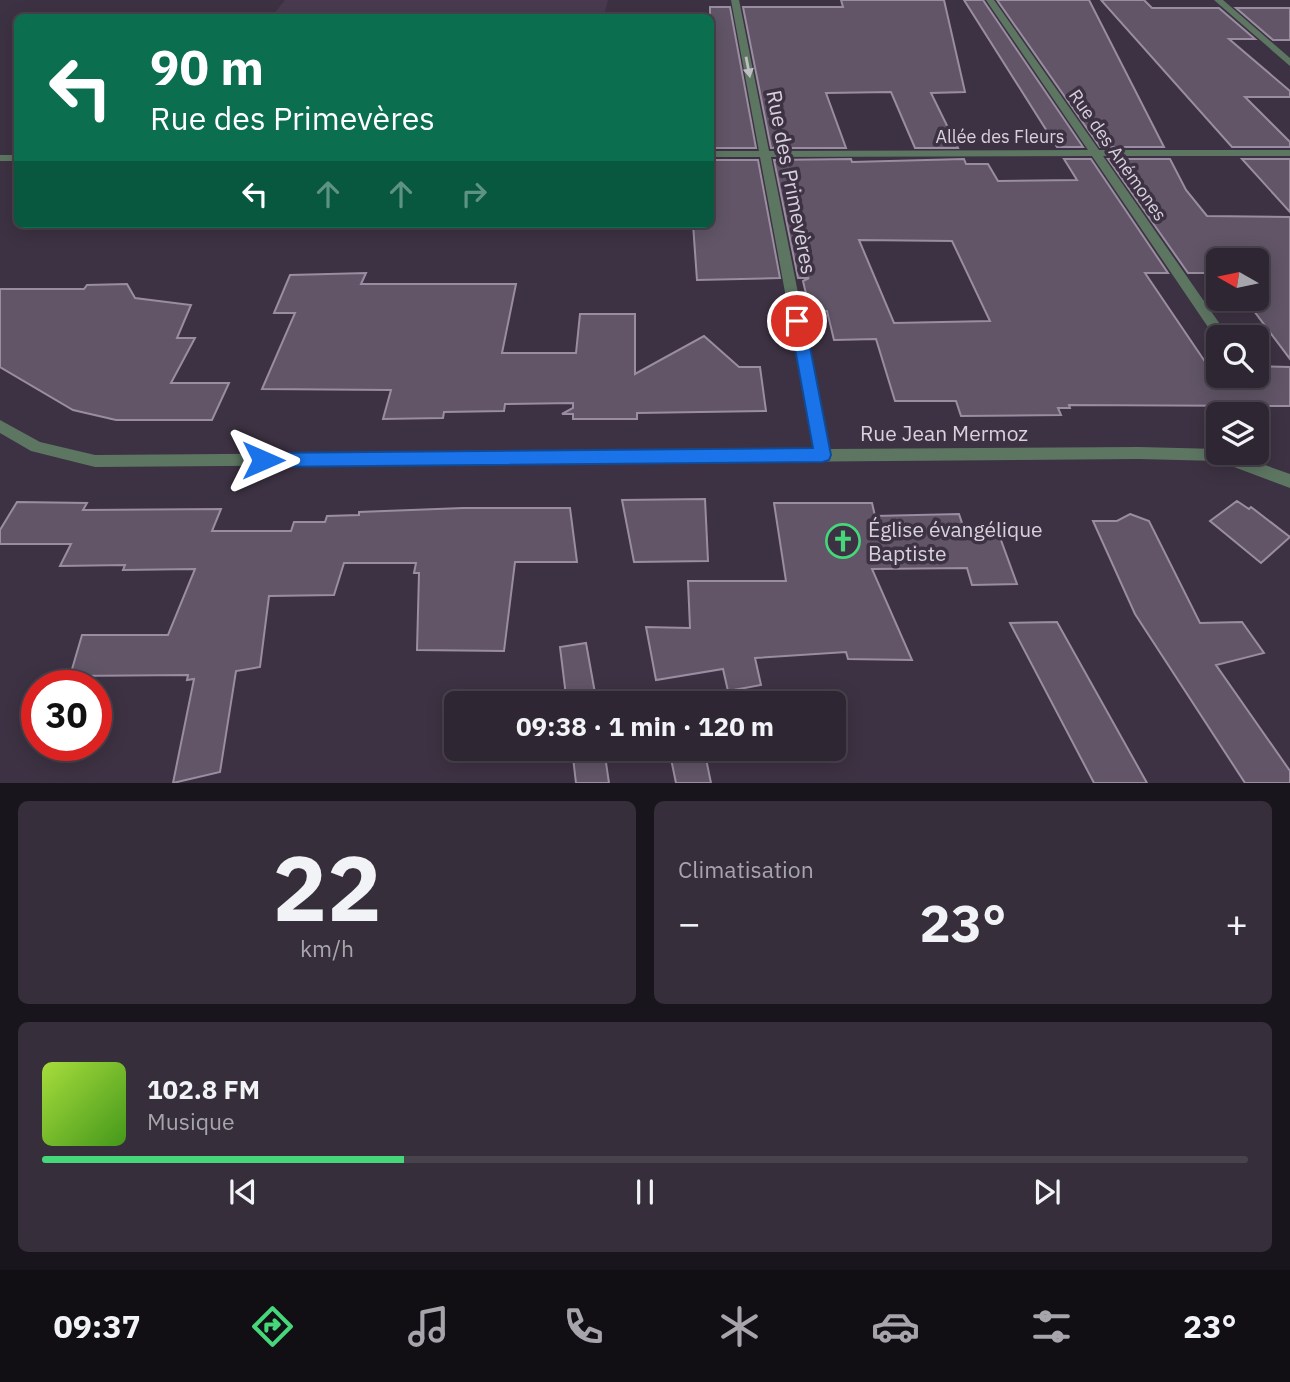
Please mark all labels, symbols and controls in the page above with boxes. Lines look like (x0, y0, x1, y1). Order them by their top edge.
text: 90 m (150, 35, 264, 98)
icon: left (35, 42, 126, 133)
one-way arrow (743, 56, 754, 78)
street label: Rue des Anémones (1064, 85, 1172, 225)
street label: Rue des Primevères (760, 88, 824, 276)
text: Rue des Primevères (150, 97, 435, 139)
street label: Allée des Fleurs (935, 125, 1065, 148)
icon: left (236, 175, 274, 213)
icon: ahead (309, 175, 347, 213)
icon: ahead (382, 175, 420, 213)
icon: right (455, 175, 493, 213)
north arrow (1206, 248, 1269, 312)
map controls (1206, 248, 1269, 465)
pin (767, 291, 827, 351)
icon: arrive (778, 302, 816, 340)
button: search (1206, 325, 1269, 388)
button: layers (1206, 402, 1269, 465)
street label: Rue Jean Mermoz (860, 419, 1028, 447)
position arrow (226, 423, 300, 497)
place label: Église évangélique Baptiste (868, 515, 1043, 567)
church icon: Église évangélique Baptiste (824, 522, 862, 560)
speed limit sign: 30 (21, 670, 112, 761)
text: 09:38 · 1 min · 120 m (516, 709, 774, 743)
text: 22 (272, 828, 382, 946)
text: Climatisation (678, 854, 814, 884)
text: 23° (920, 889, 1006, 956)
text: − (678, 898, 701, 947)
text: + (1225, 898, 1248, 947)
text: km/h (300, 933, 354, 963)
text: 102.8 FM (147, 1072, 260, 1106)
text: Musique (147, 1106, 235, 1136)
icon: previous (224, 1173, 262, 1211)
icon: pause (626, 1173, 664, 1211)
icon: next (1028, 1173, 1066, 1211)
icon: directions (248, 1302, 297, 1351)
icon: music (404, 1302, 453, 1351)
icon: phone (559, 1302, 608, 1351)
icon: climate (715, 1302, 764, 1351)
icon: car (871, 1302, 920, 1351)
icon: filters (1027, 1302, 1076, 1351)
text: 09:37 (53, 1305, 141, 1347)
text: 23° (1183, 1305, 1237, 1347)

